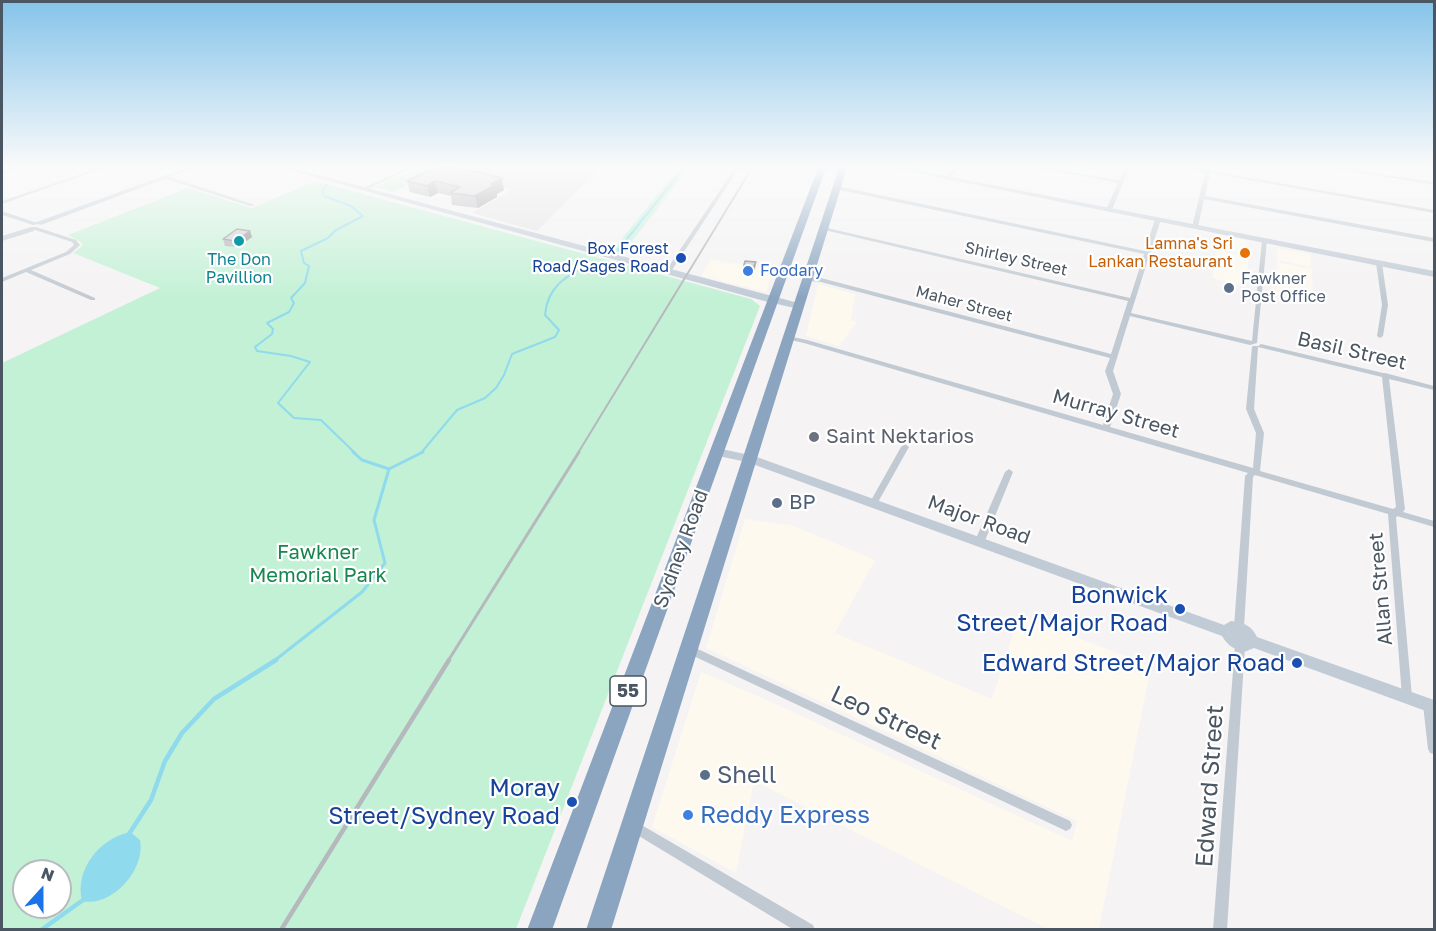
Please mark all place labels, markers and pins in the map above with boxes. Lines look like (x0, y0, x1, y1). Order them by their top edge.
marker: The Don Pavillion (232, 234, 246, 248)
place label: Lamna's Sri Lankan Restaurant (1088, 234, 1233, 272)
place label: Box Forest Road/Sages Road (532, 239, 669, 277)
marker: Lamna's Sri Lankan Restaurant (1238, 246, 1252, 260)
place label: The Don Pavillion (206, 250, 272, 288)
marker: Box Forest Road/Sages Road (674, 251, 688, 265)
place label: Foodary (760, 261, 823, 281)
marker: Foodary (741, 264, 755, 278)
place label: Fawkner Post Office (1241, 269, 1326, 307)
marker: Fawkner Post Office (1222, 281, 1236, 295)
place label: Saint Nektarios (826, 425, 974, 449)
marker: Saint Nektarios (807, 430, 821, 444)
place label: BP (789, 491, 815, 515)
marker: BP (770, 496, 784, 510)
place label: Bonwick Street/Major Road (956, 581, 1168, 637)
marker: Bonwick Street/Major Road (1173, 602, 1187, 616)
place label: Edward Street/Major Road (982, 649, 1285, 677)
marker: Edward Street/Major Road (1290, 656, 1304, 670)
place label: Shell (717, 761, 776, 789)
marker: Shell (698, 768, 712, 782)
place label: Moray Street/Sydney Road (328, 774, 560, 830)
marker: Moray Street/Sydney Road (565, 795, 579, 809)
place label: Reddy Express (700, 801, 870, 829)
marker: Reddy Express (681, 808, 695, 822)

